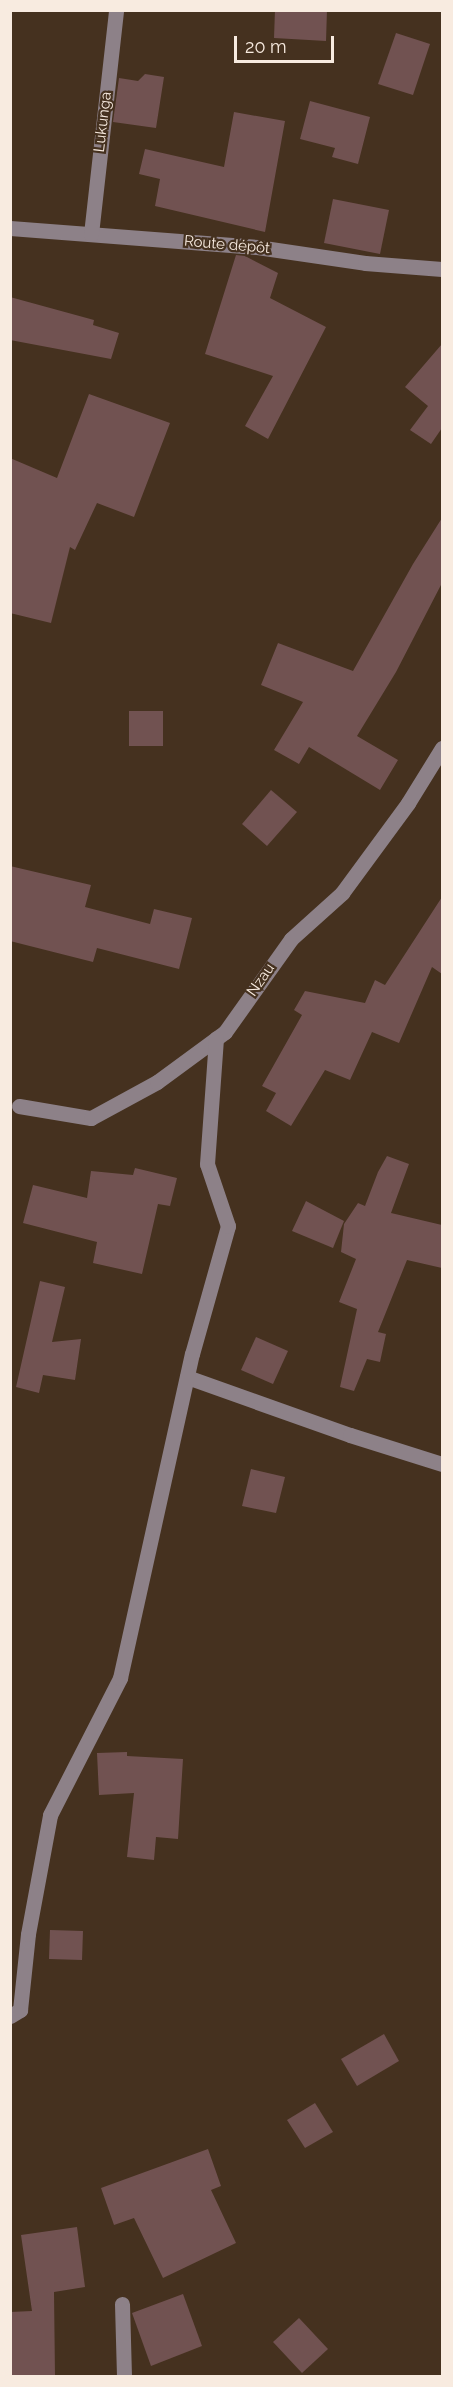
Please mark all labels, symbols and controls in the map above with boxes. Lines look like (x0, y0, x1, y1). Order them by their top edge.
scale bar (237, 24, 338, 62)
text: 20 m (245, 36, 287, 57)
street label: Lukunga (90, 91, 116, 153)
street label: Route dépôt (183, 232, 271, 258)
street label: Nzau (243, 960, 279, 1000)

